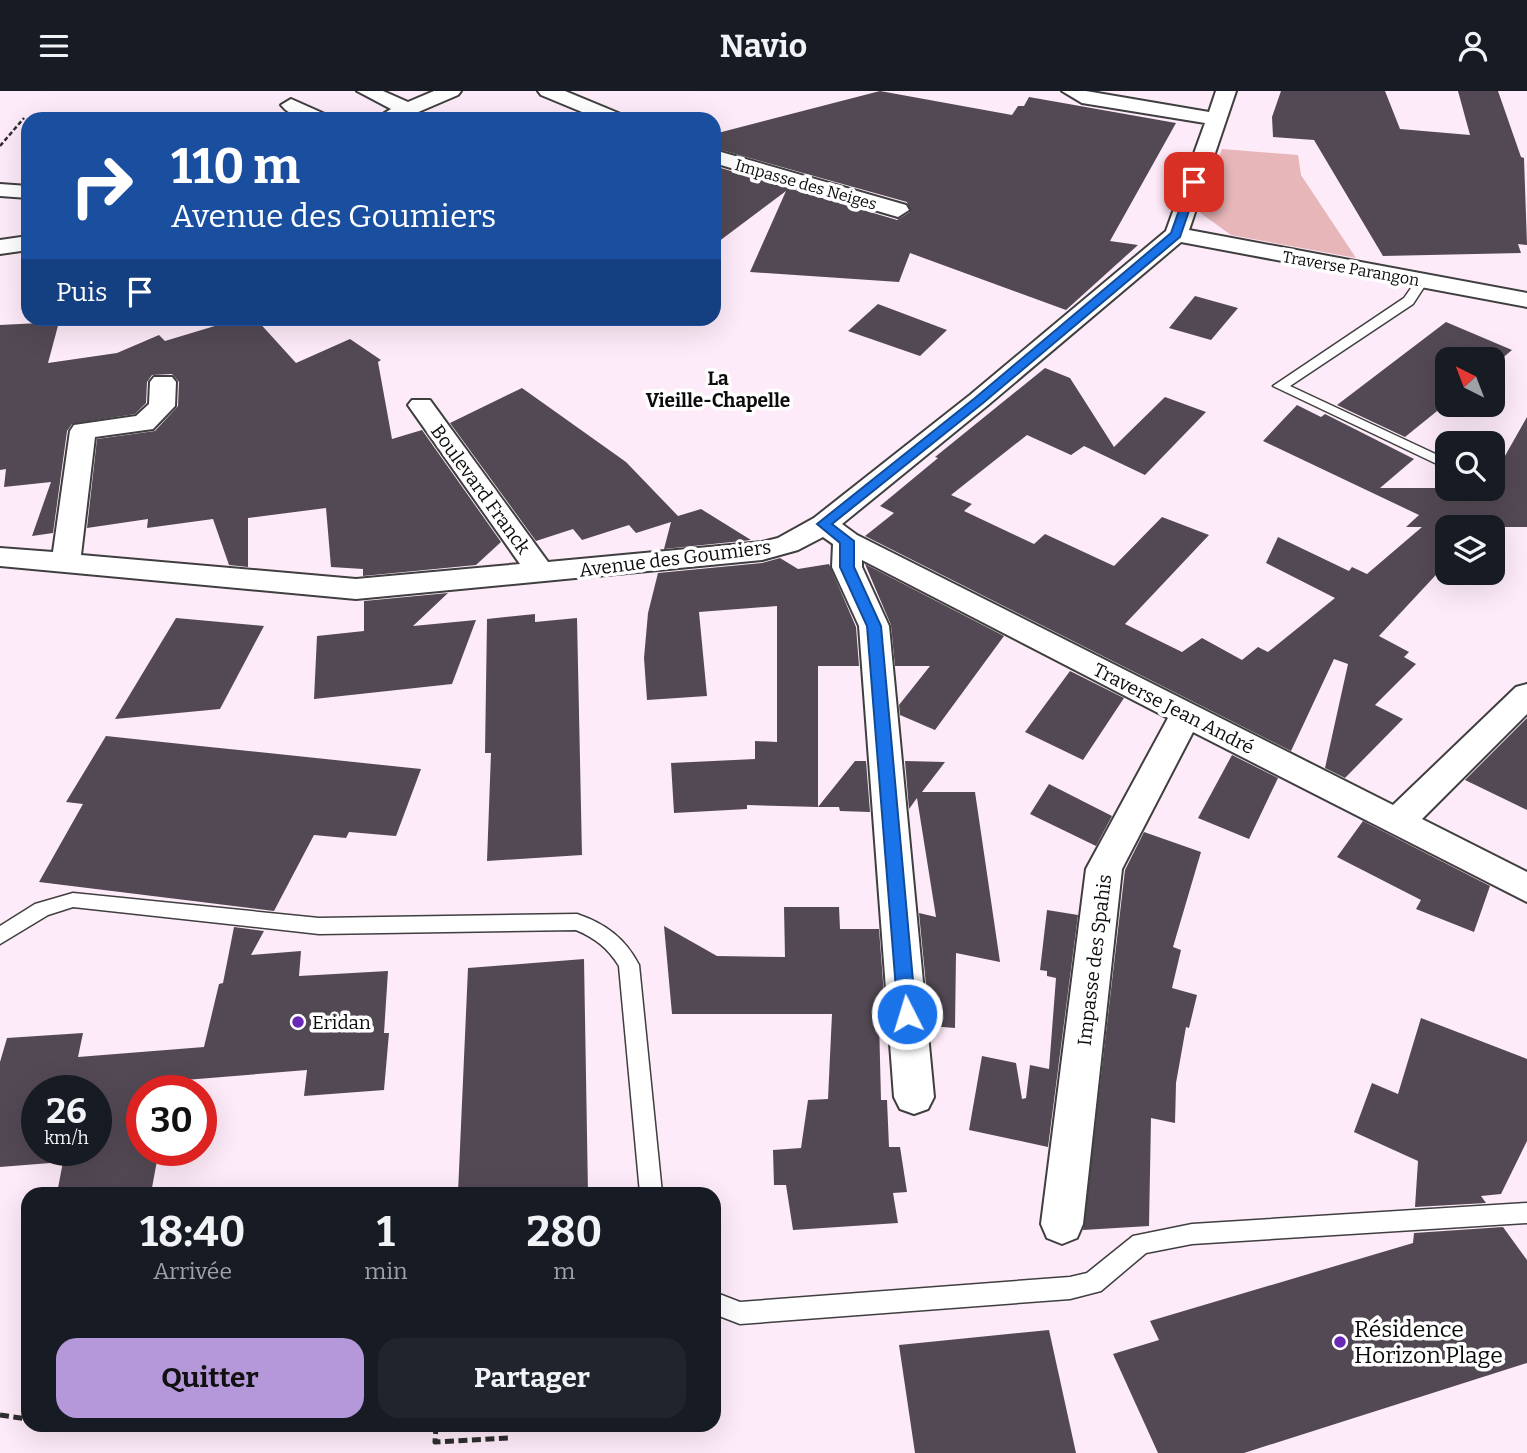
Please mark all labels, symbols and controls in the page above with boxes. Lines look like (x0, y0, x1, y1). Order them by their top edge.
icon: menu (35, 27, 73, 65)
text: Navio (720, 27, 807, 65)
icon: person (1454, 27, 1492, 65)
text: 110 m (171, 137, 300, 196)
icon: right (56, 140, 147, 231)
pin (1164, 152, 1224, 212)
street label: Impasse des Neiges (733, 155, 879, 214)
icon: arrive (1175, 163, 1213, 201)
text: Avenue des Goumiers (171, 197, 496, 235)
street label: Traverse Parangon (1281, 247, 1421, 290)
icon: arrive (121, 273, 159, 311)
text: Puis (56, 277, 107, 308)
north arrow (1435, 347, 1505, 417)
map controls (1435, 347, 1505, 585)
district label: La Vieille-Chapelle (646, 367, 790, 412)
street label: Boulevard Franck (426, 420, 535, 559)
button: search (1435, 431, 1505, 501)
button: layers (1435, 515, 1505, 585)
street label: Avenue des Goumiers (578, 535, 772, 582)
street label: Traverse Jean André (1090, 658, 1258, 759)
street label: Impasse des Spahis (1073, 873, 1116, 1047)
position arrow (870, 977, 944, 1051)
place label: Eridan (312, 1011, 371, 1034)
marker: Eridan (290, 1014, 306, 1030)
speed limit sign: 30 (126, 1075, 217, 1166)
text: 26 (46, 1090, 87, 1132)
text: km/h (44, 1127, 89, 1149)
text: 18:40 (140, 1207, 245, 1257)
text: 1 (377, 1207, 395, 1257)
text: 280 (527, 1207, 602, 1257)
text: Arrivée (153, 1257, 232, 1285)
text: min (364, 1257, 408, 1285)
text: m (553, 1257, 575, 1285)
place label: Résidence Horizon Plage (1354, 1315, 1503, 1369)
marker: Résidence Horizon Plage (1332, 1334, 1348, 1350)
button: Quitter (56, 1338, 364, 1418)
button: Partager (378, 1338, 686, 1418)

